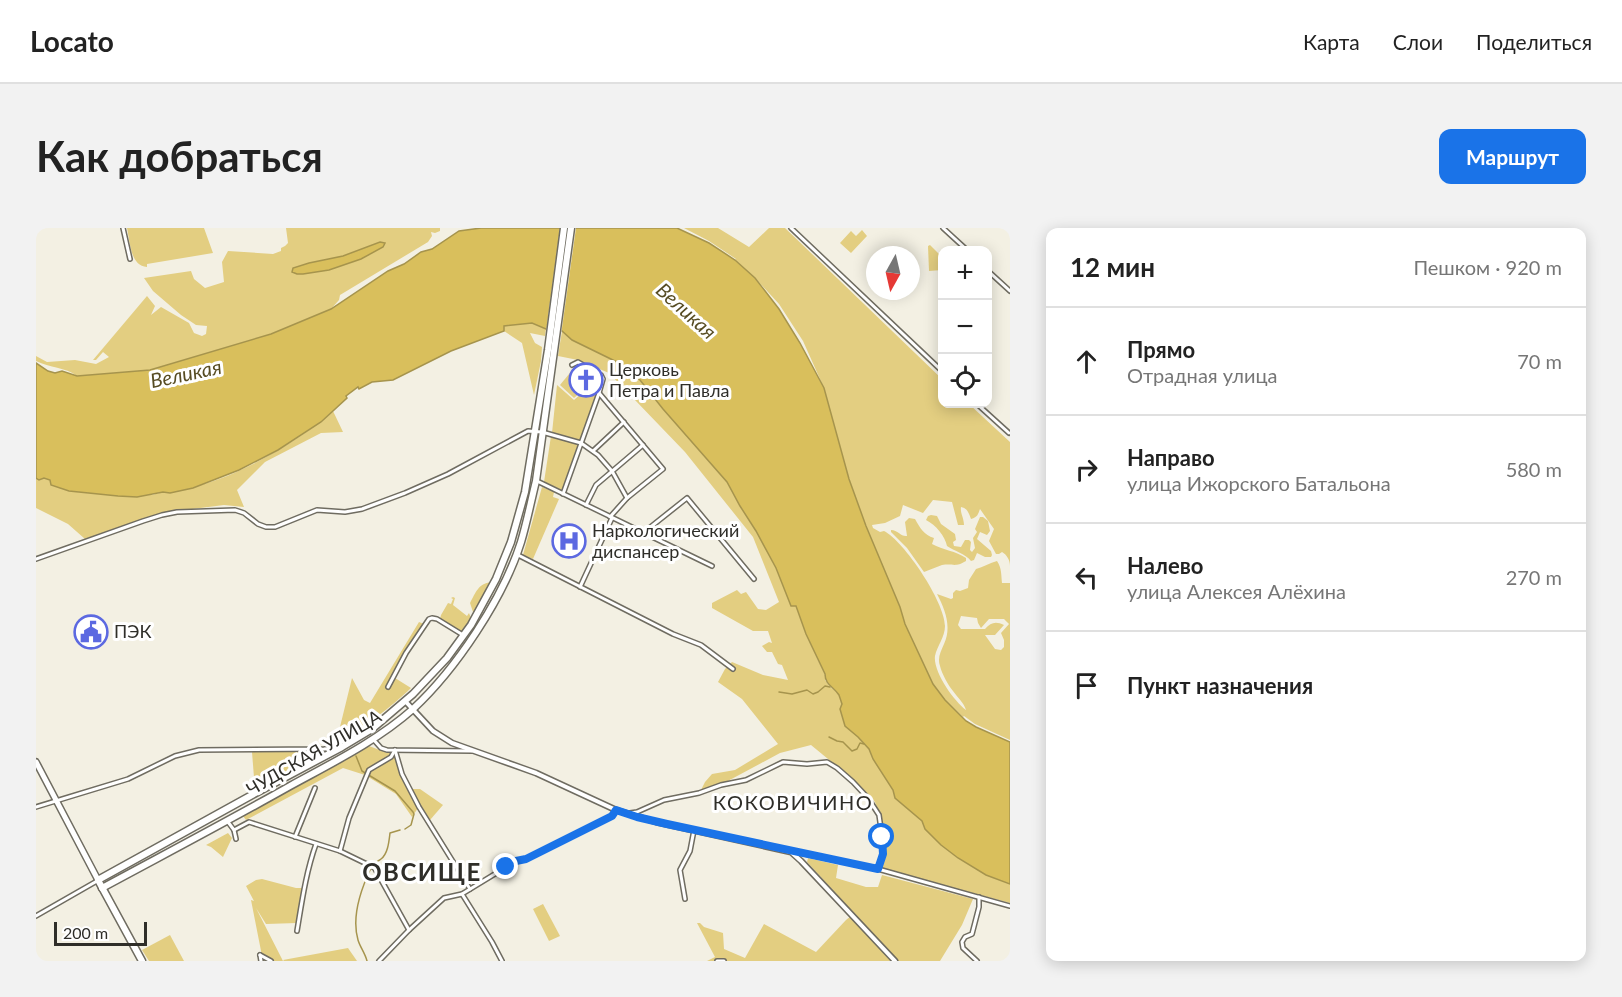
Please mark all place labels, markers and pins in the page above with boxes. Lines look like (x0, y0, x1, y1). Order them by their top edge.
place label: Церковь Петра и Павла (609, 358, 729, 401)
church icon: Церковь Петра и Павла (568, 362, 604, 398)
place label: Наркологический диспансер (592, 519, 739, 562)
hospital icon: Наркологический диспансер (551, 523, 587, 559)
public building icon: ПЭК (73, 614, 109, 650)
place label: ПЭК (114, 620, 151, 642)

